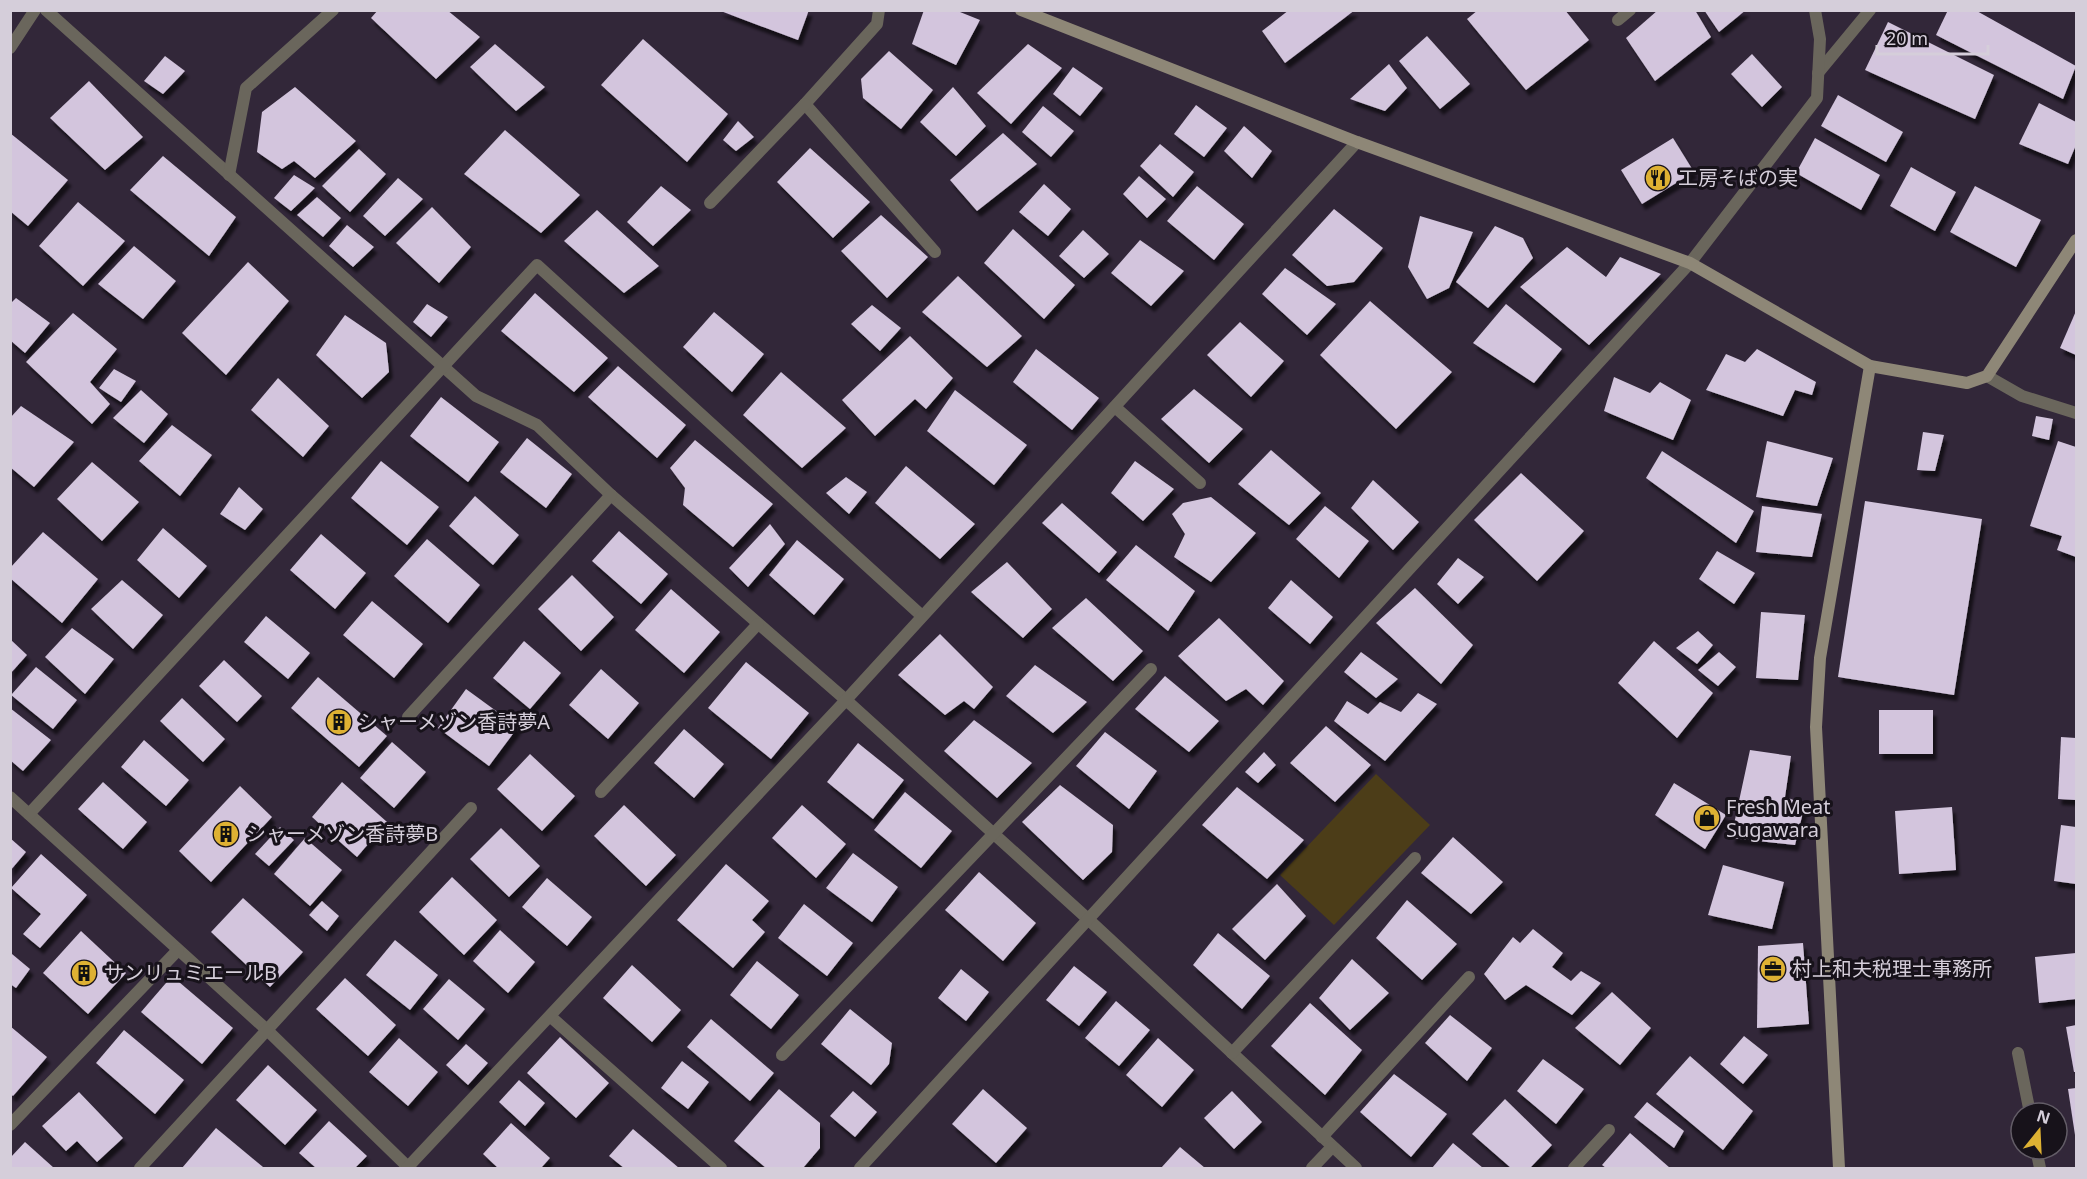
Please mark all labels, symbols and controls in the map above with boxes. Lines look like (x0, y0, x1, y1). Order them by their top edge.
scale bar (1877, 18, 1988, 56)
text: 20 m (1886, 26, 1928, 50)
restaurant icon: 工房そばの実 (1643, 163, 1673, 193)
place label: 工房そばの実 (1678, 164, 1798, 191)
building icon: シャーメゾン香詩夢A (324, 707, 354, 737)
place label: シャーメゾン香詩夢A (358, 708, 550, 735)
place label: Fresh Meat Sugawara (1726, 793, 1831, 843)
shop icon: Fresh Meat Sugawara (1692, 803, 1722, 833)
building icon: シャーメゾン香詩夢B (211, 819, 241, 849)
place label: シャーメゾン香詩夢B (246, 820, 438, 847)
office icon: 村上和夫税理士事務所 (1758, 954, 1788, 984)
place label: 村上和夫税理士事務所 (1792, 955, 1992, 982)
building icon: サンリュミエールB (69, 958, 99, 988)
place label: サンリュミエールB (104, 959, 277, 986)
north arrow (2009, 1101, 2069, 1161)
text: N (2034, 1104, 2053, 1129)

